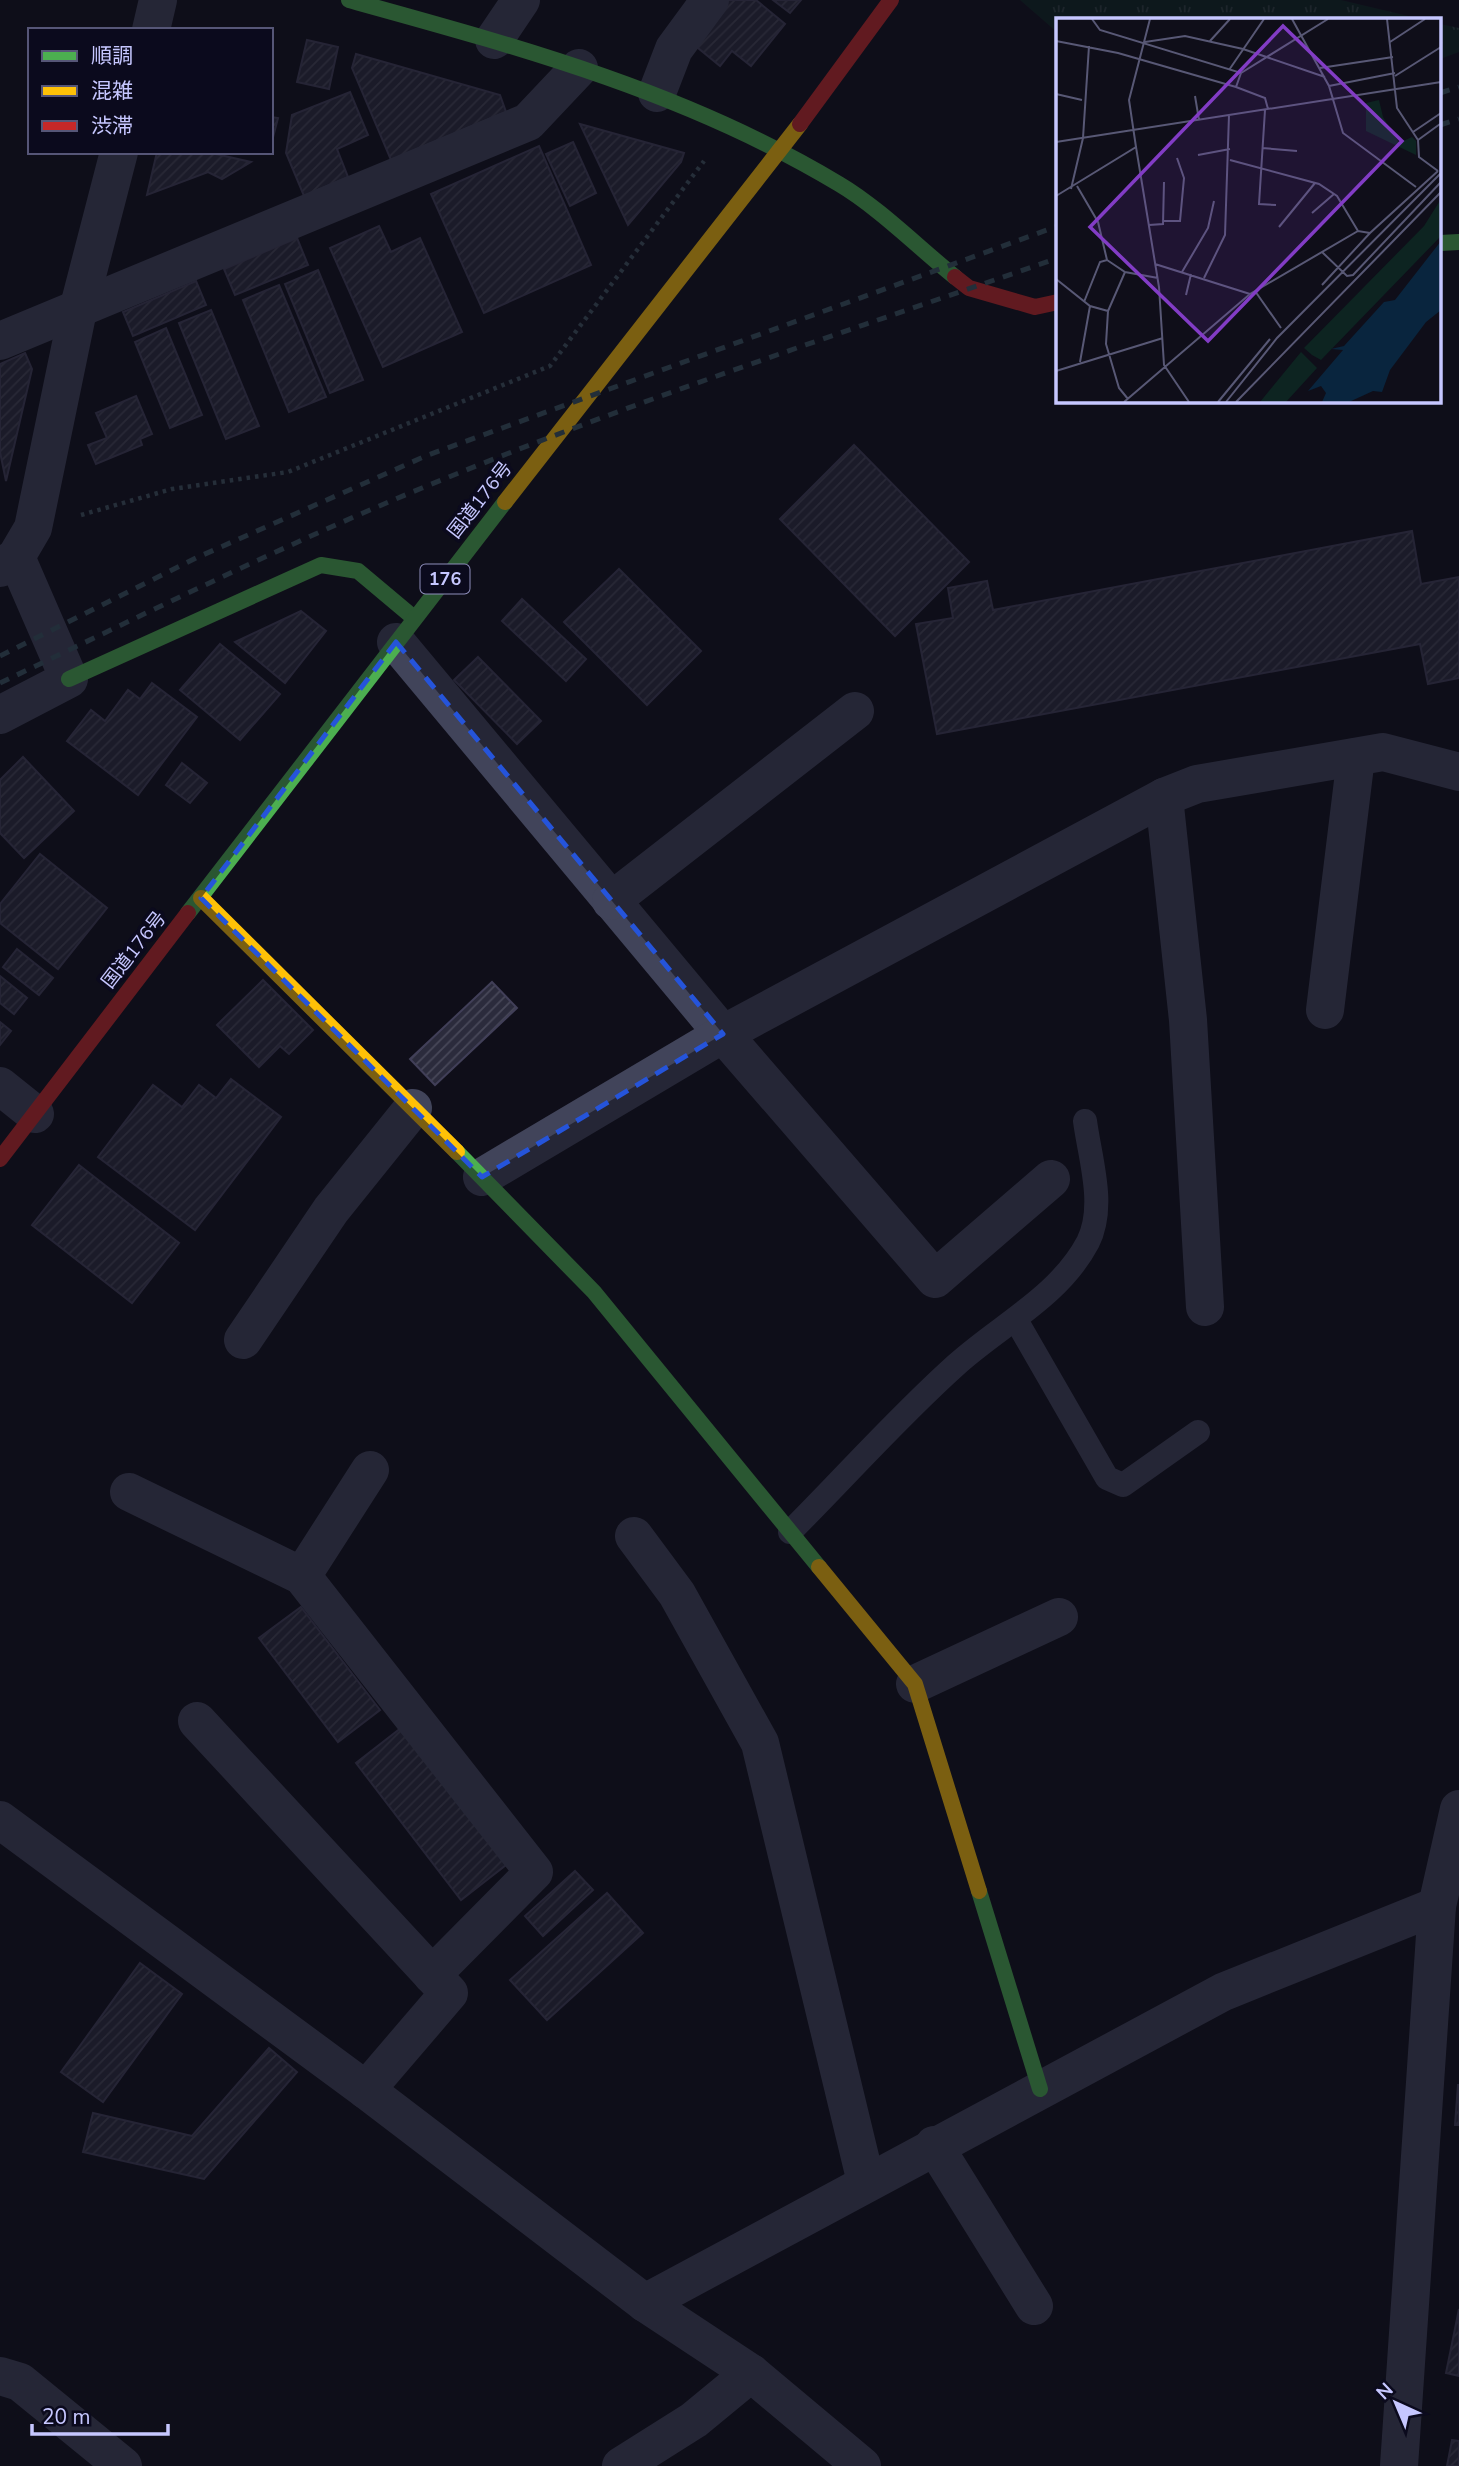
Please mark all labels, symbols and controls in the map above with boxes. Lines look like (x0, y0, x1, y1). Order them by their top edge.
inset map (1056, 18, 1442, 402)
legend (28, 28, 273, 154)
text: 順調 (91, 42, 133, 70)
text: 混雑 (91, 77, 133, 105)
text: 渋滞 (91, 112, 133, 140)
street label: 国道176号 (442, 456, 518, 544)
road number: 176 (420, 564, 470, 594)
street label: 国道176号 (96, 906, 172, 994)
north arrow (1361, 2368, 1431, 2438)
text: N (1371, 2377, 1399, 2406)
scale bar (32, 2392, 168, 2436)
text: 20 m (42, 2403, 91, 2431)

